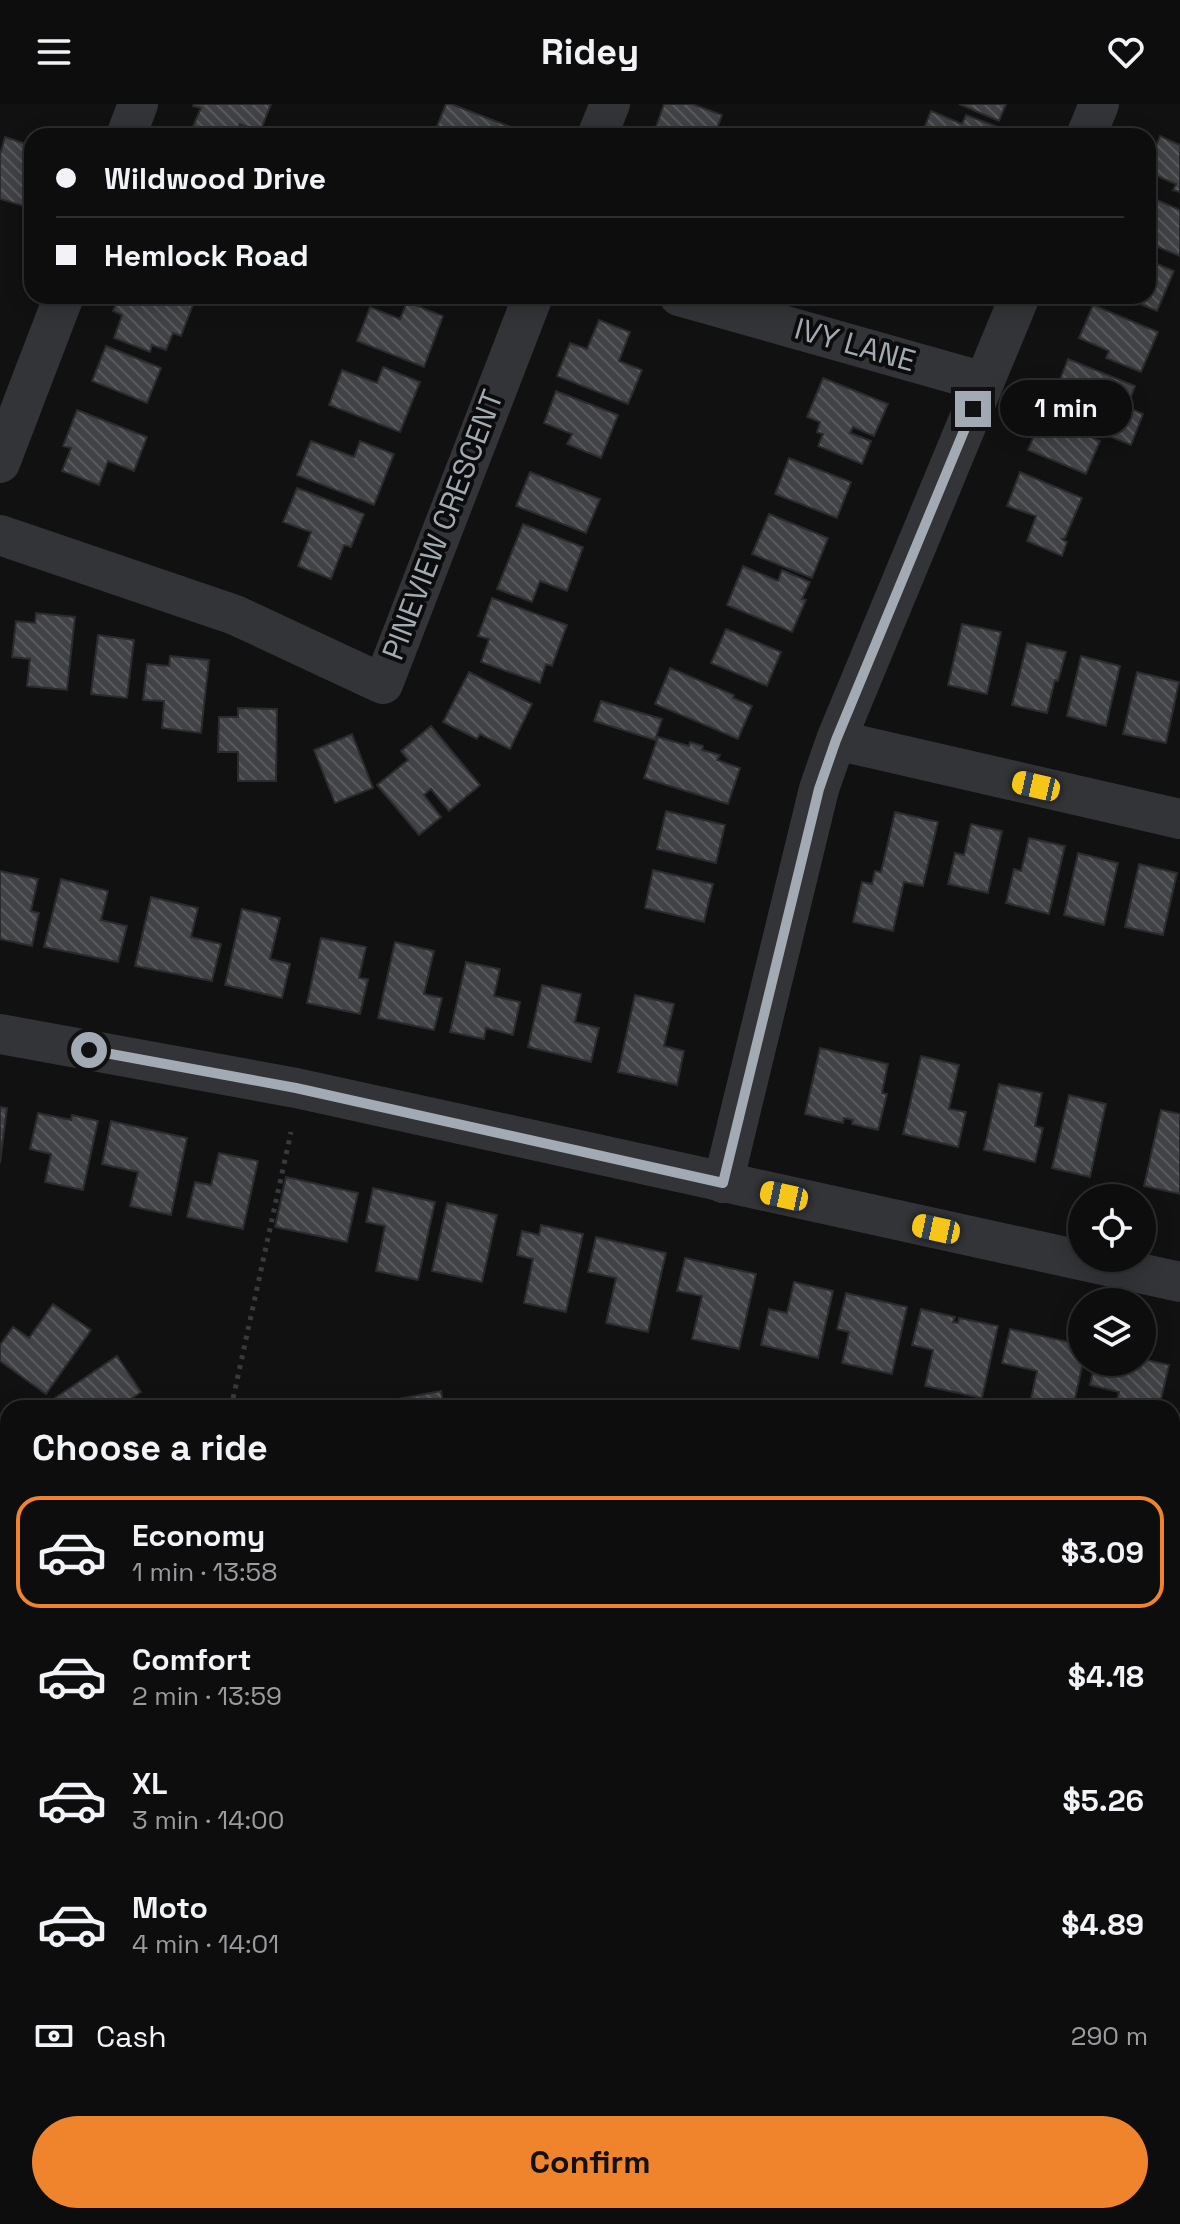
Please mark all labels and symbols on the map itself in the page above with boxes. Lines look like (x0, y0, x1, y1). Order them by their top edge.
street label: IVY LANE (790, 309, 920, 380)
callout: 1 min (1001, 381, 1133, 437)
street label: PINEVIEW CRESCENT (373, 384, 512, 665)
route end (955, 391, 991, 427)
car (1010, 769, 1062, 803)
route start (71, 1032, 107, 1068)
car (758, 1179, 810, 1213)
car (910, 1212, 962, 1246)

